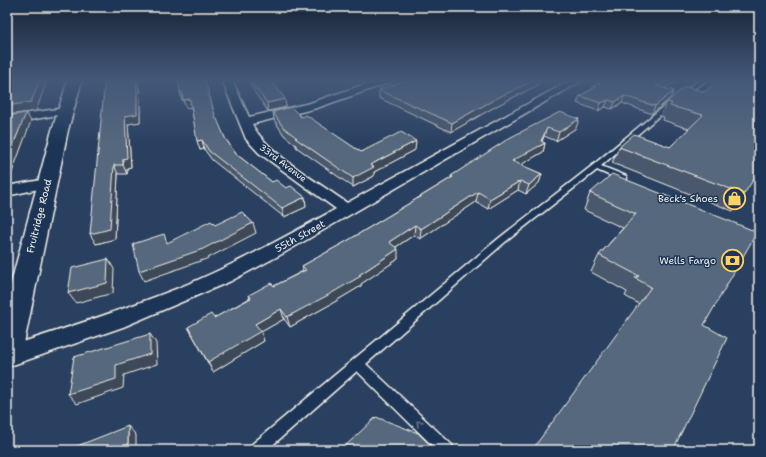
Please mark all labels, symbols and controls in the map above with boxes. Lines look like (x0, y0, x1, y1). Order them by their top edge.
street label: 33rd Avenue (257, 141, 309, 185)
street label: Fruitridge Road (24, 177, 55, 254)
shop icon: Beck's Shoes (721, 185, 747, 211)
place label: Beck's Shoes (658, 192, 718, 205)
street label: 55th Street (273, 217, 327, 255)
bank icon: Wells Fargo (719, 247, 745, 273)
place label: Wells Fargo (659, 254, 716, 267)
one-way arrow (416, 420, 424, 428)

